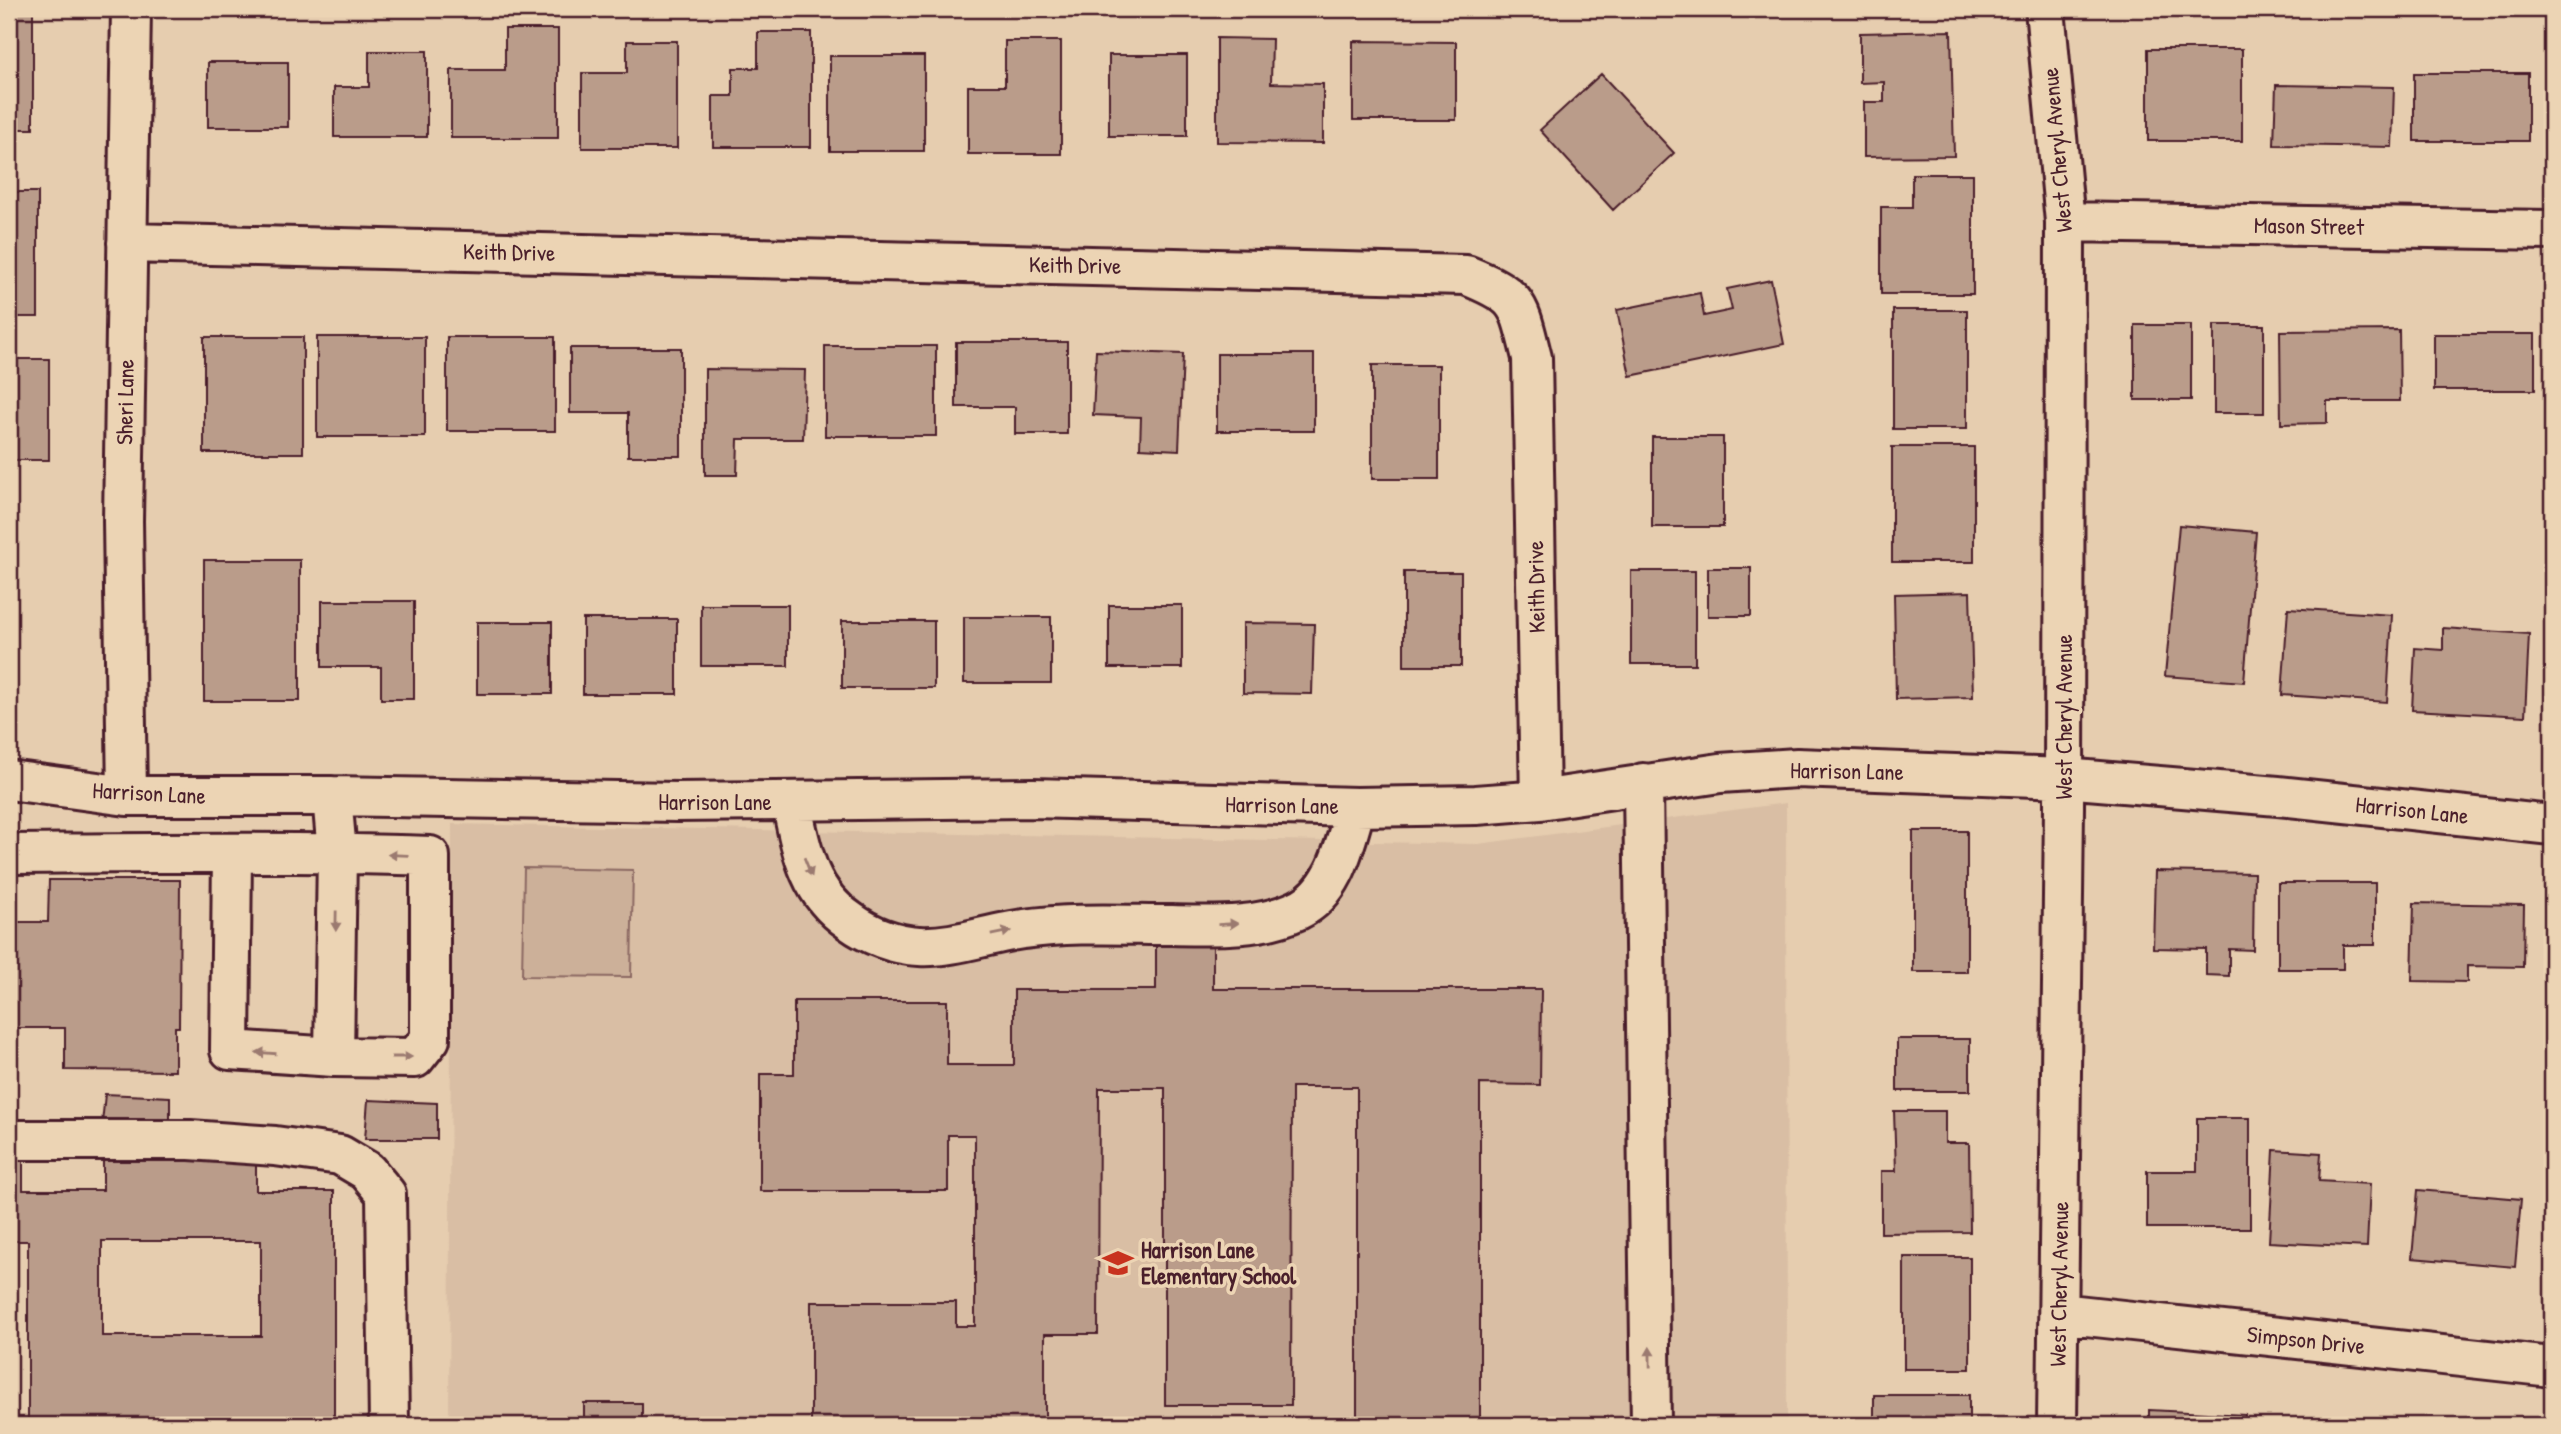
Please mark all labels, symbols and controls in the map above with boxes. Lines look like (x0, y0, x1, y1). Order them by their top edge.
street label: West Cheryl Avenue (2034, 66, 2079, 234)
street label: Mason Street (2254, 209, 2365, 242)
street label: Keith Drive (463, 235, 556, 268)
street label: Keith Drive (1029, 248, 1122, 281)
street label: Sheri Lane (108, 359, 141, 445)
street label: Keith Drive (1519, 541, 1552, 634)
street label: West Cheryl Avenue (2048, 634, 2079, 800)
street label: Harrison Lane (1790, 754, 1904, 787)
street label: Harrison Lane (92, 774, 207, 811)
street label: Harrison Lane (658, 786, 772, 817)
street label: Harrison Lane (1225, 788, 1339, 821)
street label: Harrison Lane (2354, 788, 2470, 831)
one-way arrow (387, 849, 409, 860)
one-way arrow (802, 857, 813, 878)
one-way arrow (330, 910, 342, 932)
one-way arrow (1217, 919, 1239, 930)
one-way arrow (990, 928, 1012, 939)
one-way arrow (254, 1047, 276, 1058)
one-way arrow (391, 1052, 413, 1063)
street label: West Cheryl Avenue (2042, 1201, 2075, 1367)
place label: Harrison Lane Elementary School (1141, 1234, 1297, 1292)
school or university icon: Harrison Lane Elementary School (1101, 1246, 1135, 1280)
street label: Simpson Drive (2246, 1318, 2366, 1361)
one-way arrow (1644, 1346, 1656, 1368)

